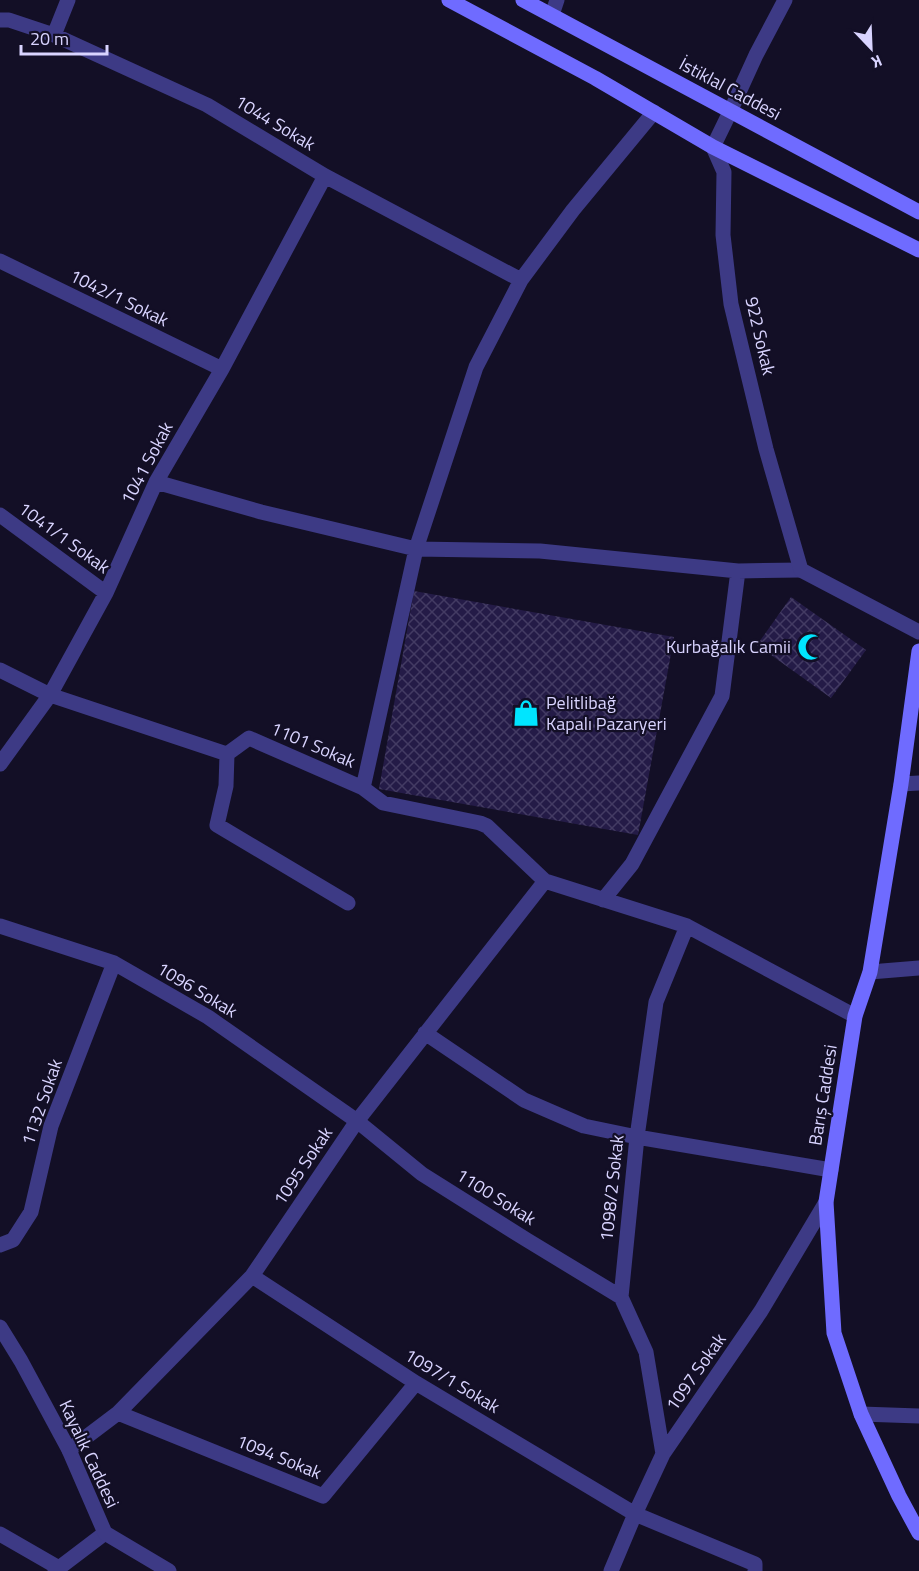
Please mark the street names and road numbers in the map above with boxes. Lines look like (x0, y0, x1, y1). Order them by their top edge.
street label: İstiklal Caddesi (674, 50, 786, 127)
street label: 1044 Sokak (230, 88, 321, 157)
street label: 1042/1 Sokak (65, 262, 174, 333)
street label: 922 Sokak (738, 294, 783, 378)
street label: 1041 Sokak (114, 416, 180, 509)
street label: 1041/1 Sokak (13, 495, 116, 580)
street label: 1101 Sokak (267, 715, 360, 775)
street label: 1096 Sokak (152, 955, 243, 1024)
street label: Barış Caddesi (801, 1042, 844, 1147)
street label: 1132 Sokak (14, 1055, 69, 1149)
street label: 1095 Sokak (266, 1121, 339, 1210)
street label: 1098/2 Sokak (592, 1133, 631, 1243)
street label: 1100 Sokak (451, 1161, 542, 1232)
street label: 1097 Sokak (659, 1327, 733, 1416)
street label: 1097/1 Sokak (399, 1341, 505, 1420)
street label: Kayalık Caddesi (53, 1395, 126, 1512)
street label: 1094 Sokak (233, 1427, 326, 1486)

